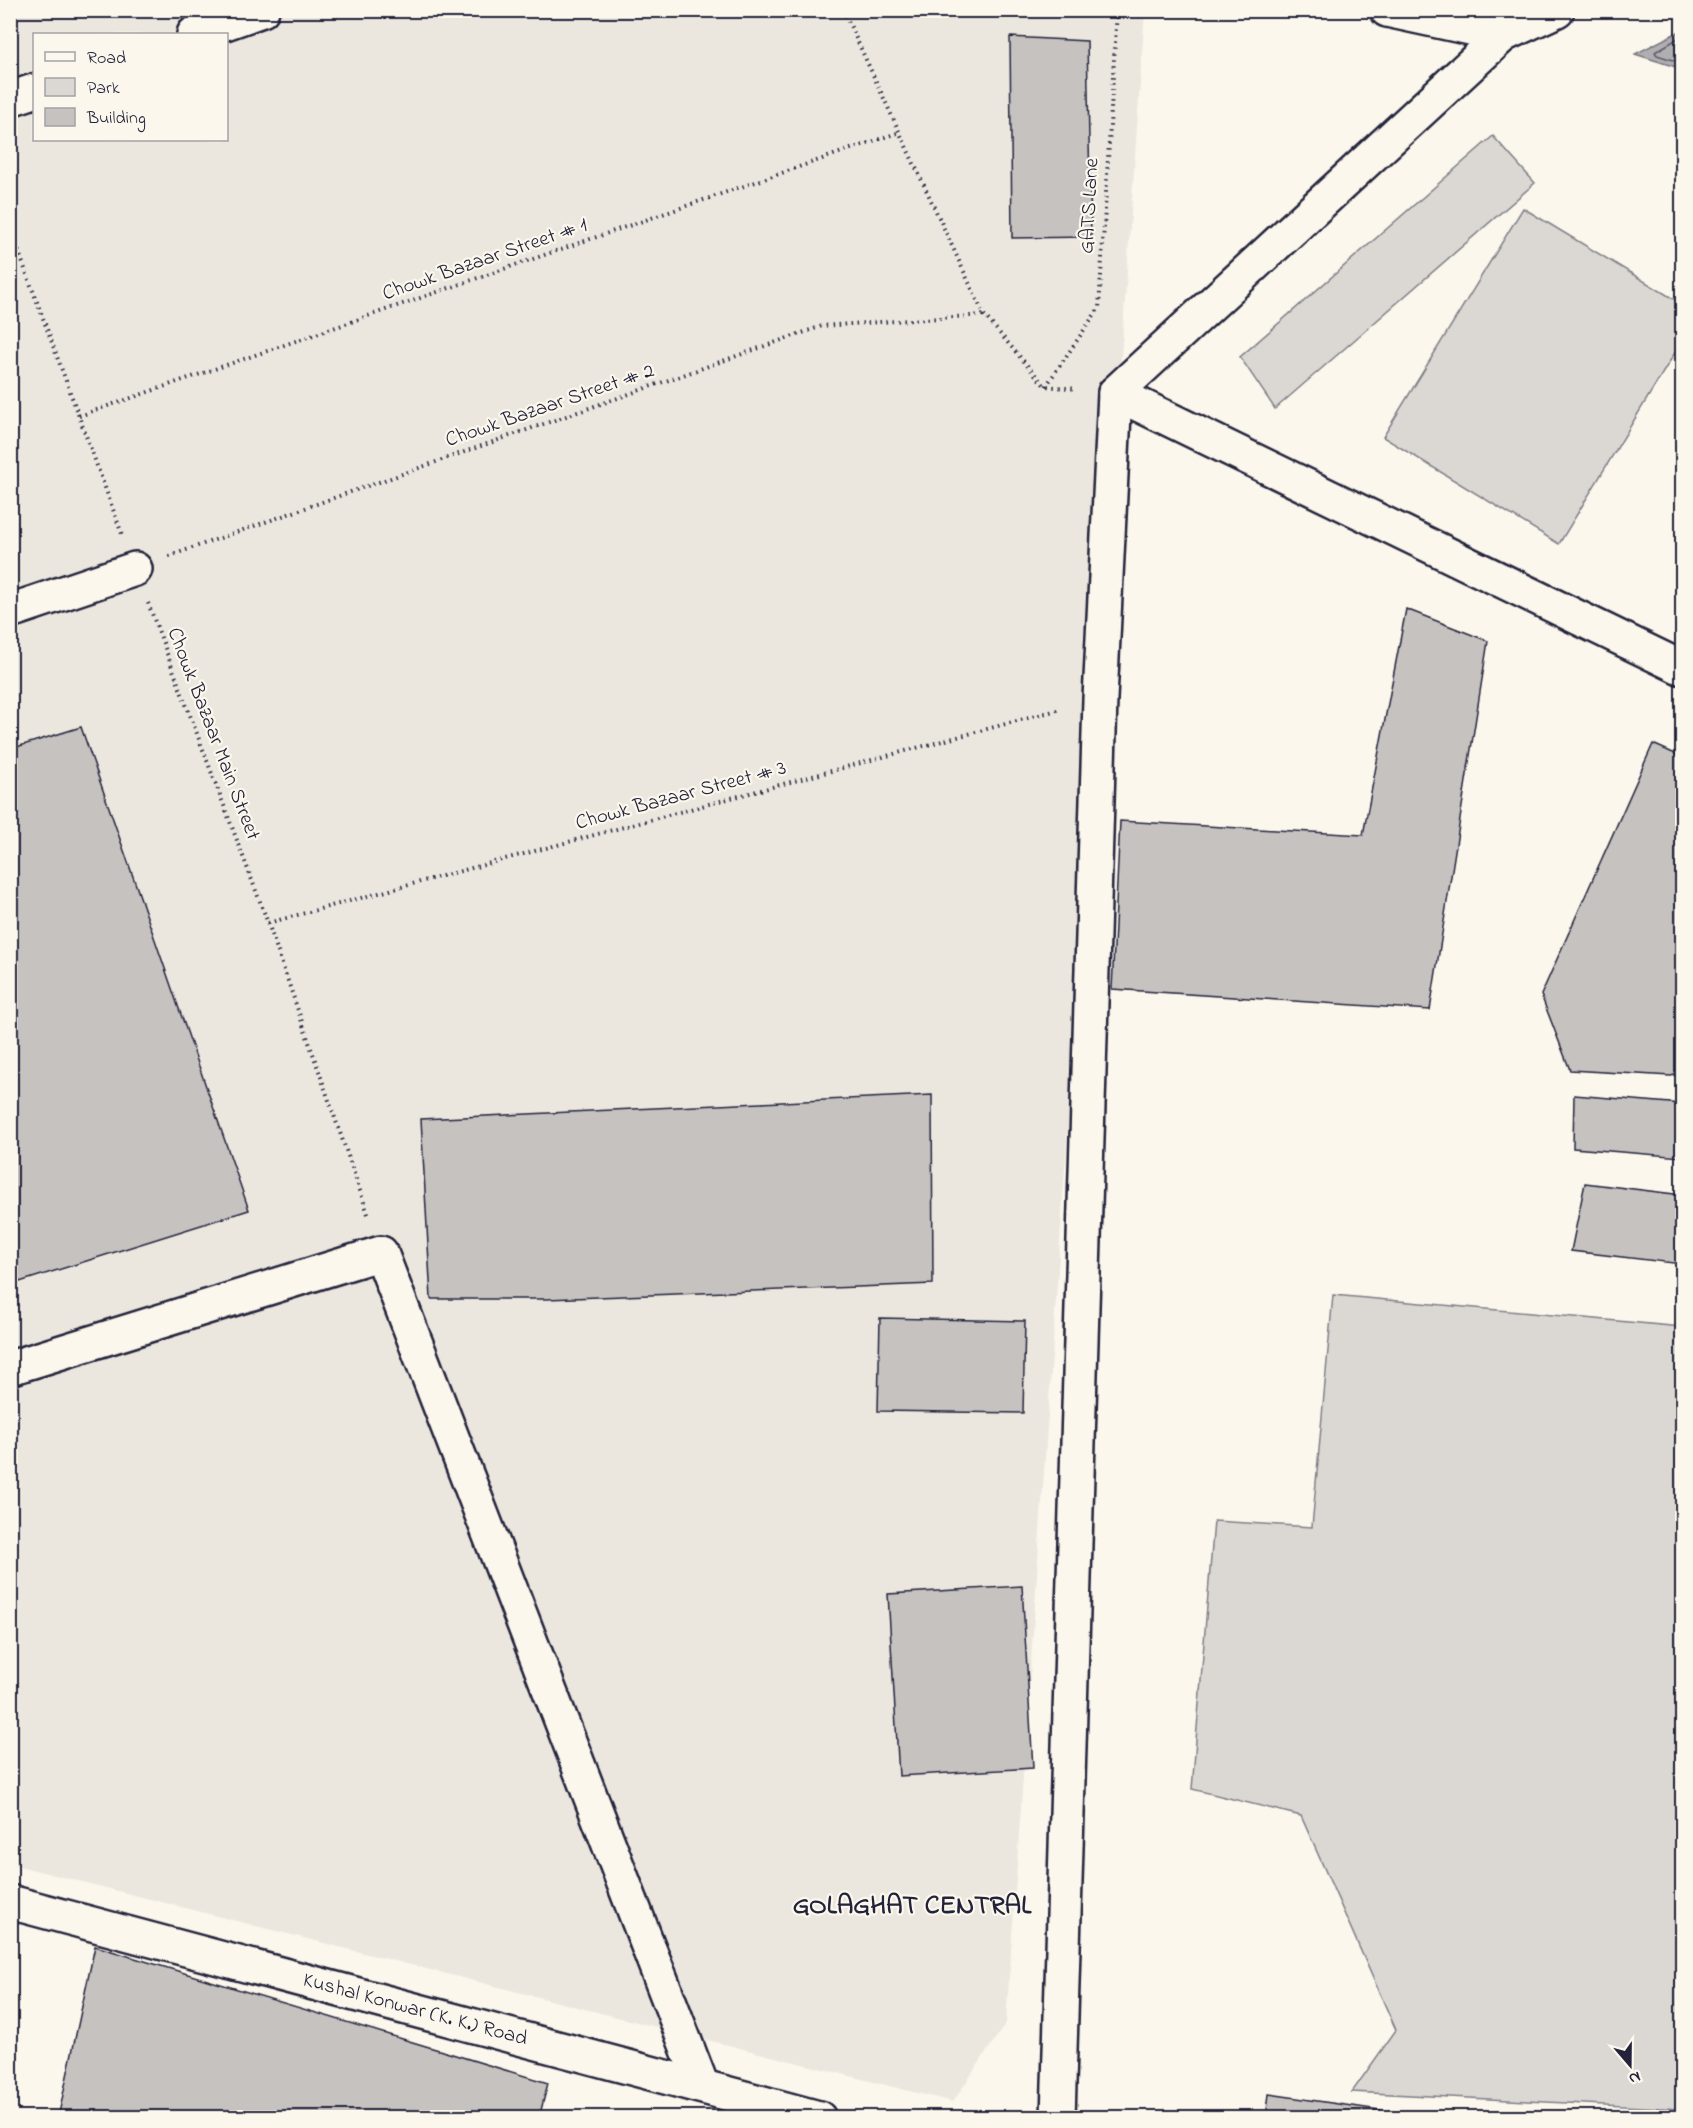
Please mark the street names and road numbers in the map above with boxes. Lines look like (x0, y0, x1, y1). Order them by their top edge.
street label: GATS Lane (1073, 157, 1108, 255)
street label: Chowk Bazaar Street # 1 (378, 211, 592, 309)
street label: Chowk Bazaar Street # 2 (442, 356, 658, 456)
street label: Chowk Bazaar Main Street (159, 623, 267, 845)
street label: Chowk Bazaar Street # 3 (572, 753, 790, 839)
street label: Kushal Konwar (K. K.) Road (299, 1966, 531, 2054)

